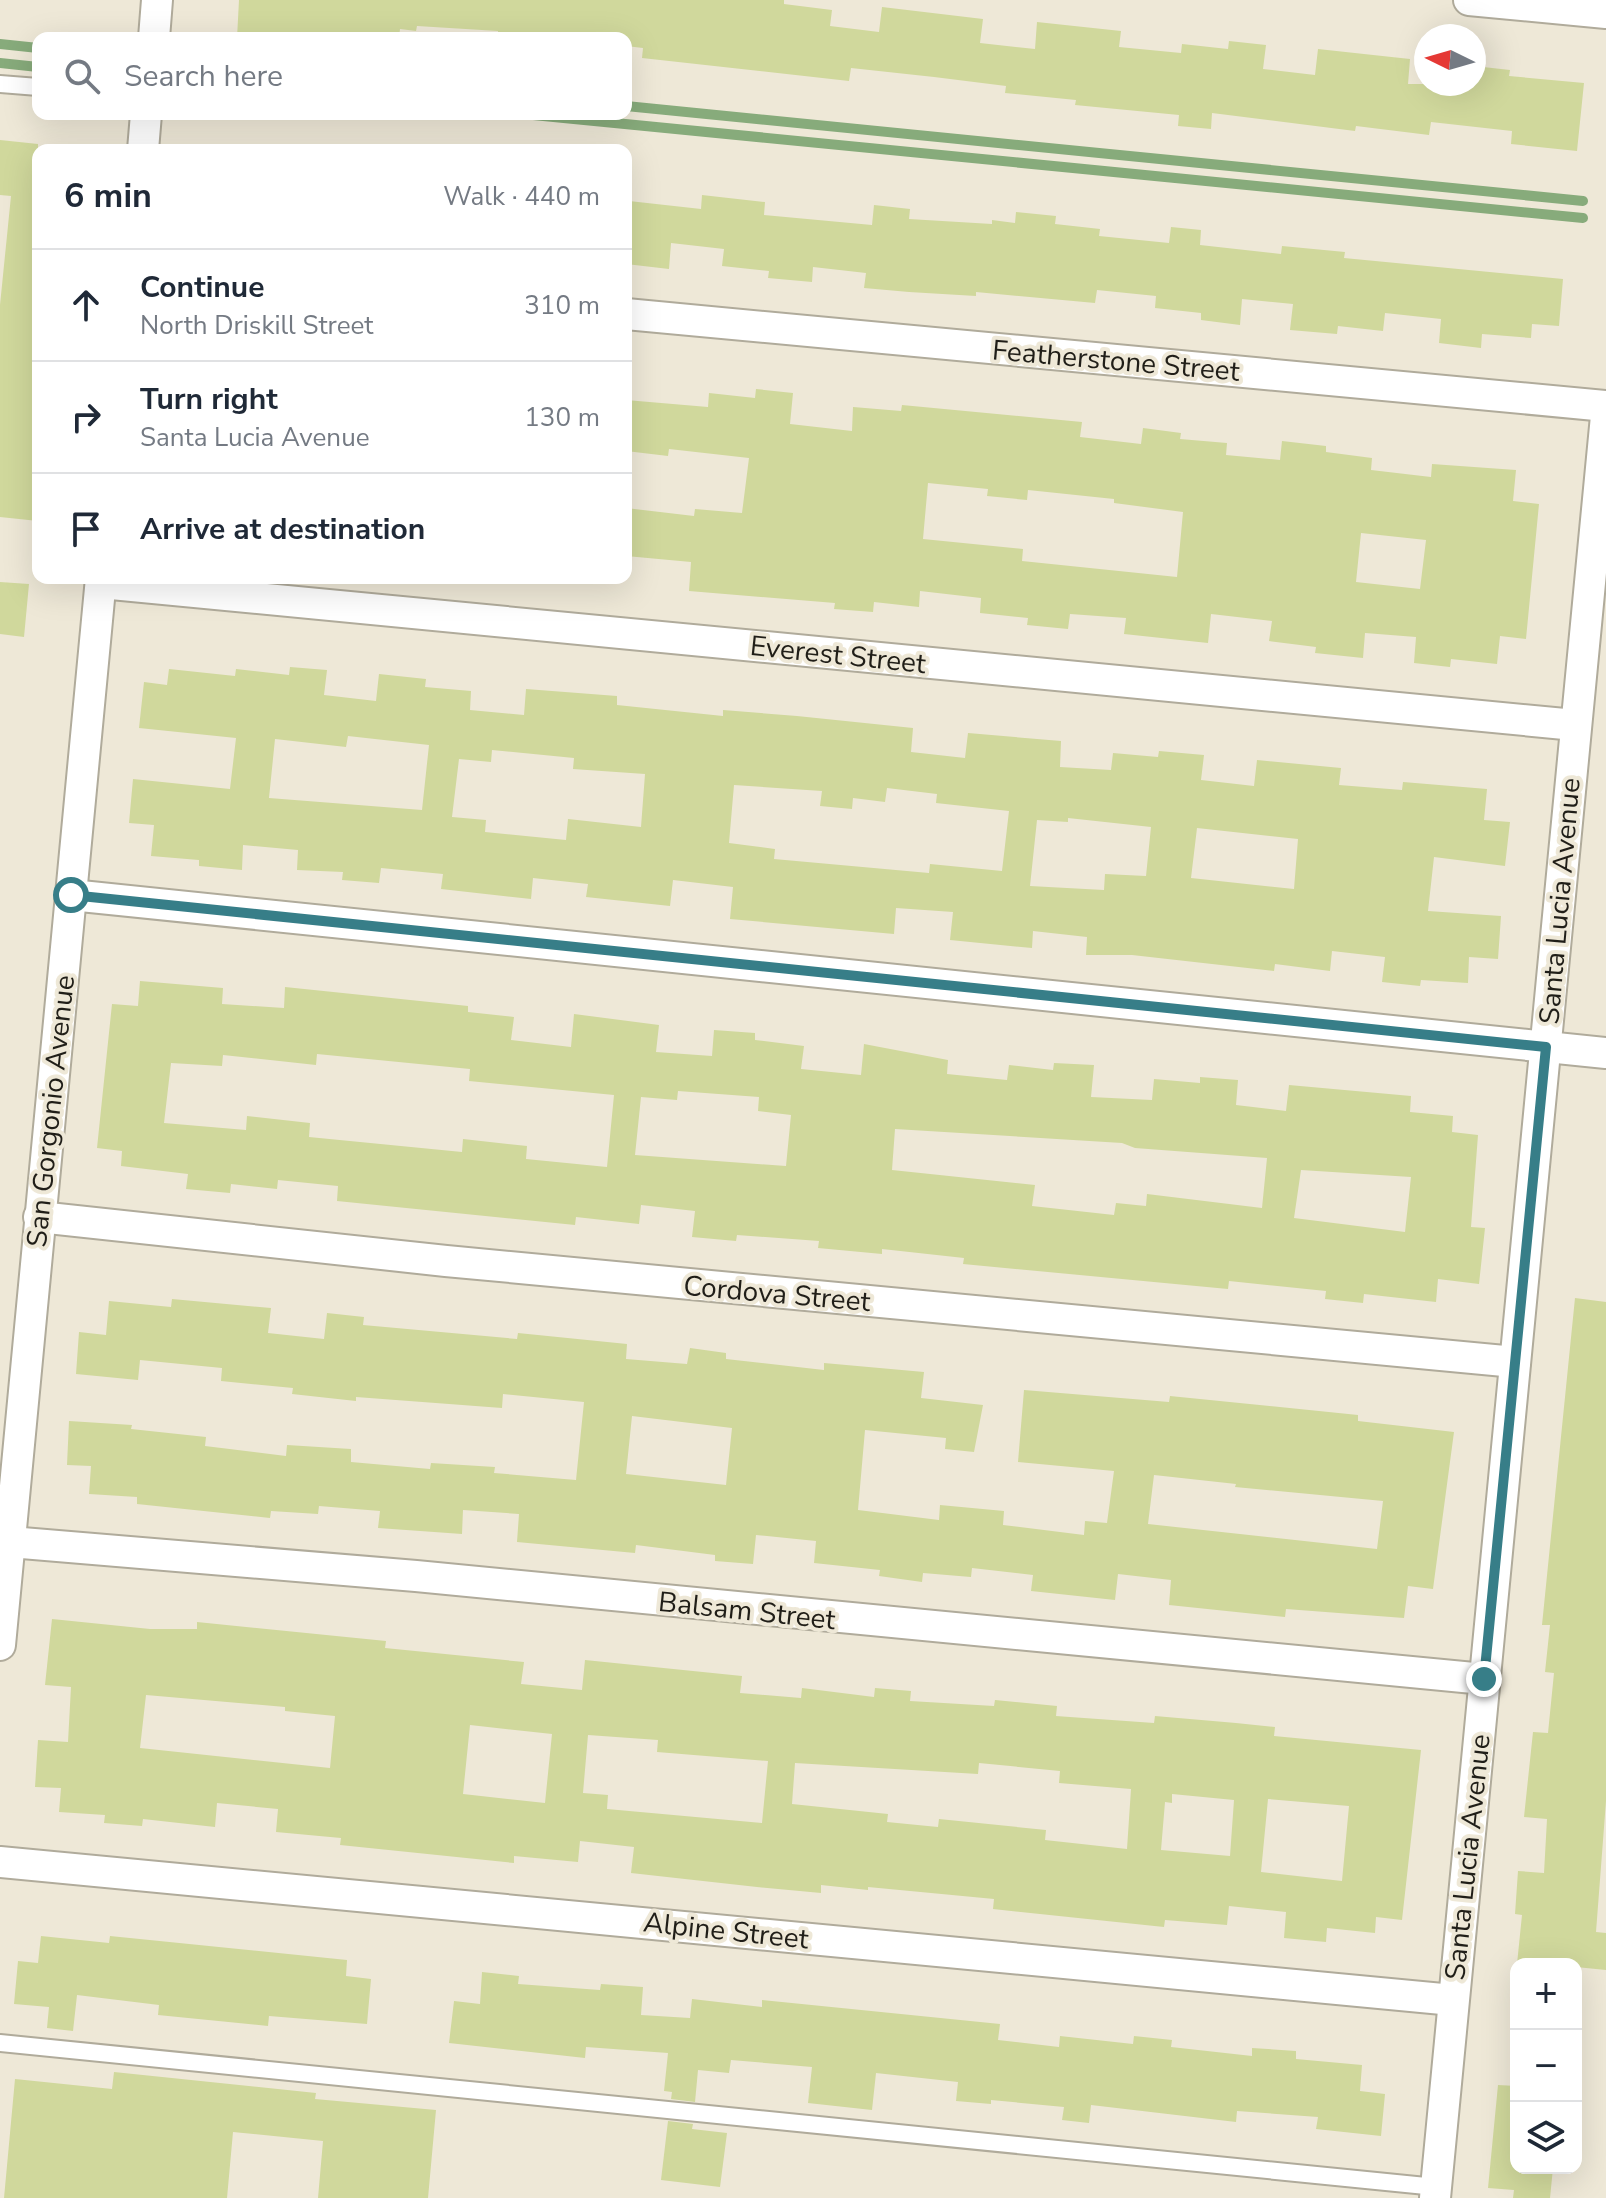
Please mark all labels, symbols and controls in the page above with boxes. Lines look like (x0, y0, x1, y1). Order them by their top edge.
north arrow (1414, 24, 1486, 96)
search box (32, 32, 632, 120)
icon: search (60, 54, 104, 98)
text: Search here (124, 56, 283, 97)
text: 6 min (64, 173, 152, 219)
text: Walk · 440 m (443, 179, 600, 214)
text: Continue (140, 267, 265, 308)
icon: ahead (64, 283, 108, 327)
text: 310 m (524, 288, 600, 323)
text: North Driskill Street (140, 308, 373, 343)
street label: Featherstone Street (991, 331, 1241, 391)
text: Turn right (140, 379, 278, 420)
icon: right (64, 395, 108, 439)
text: 130 m (524, 400, 600, 435)
text: Santa Lucia Avenue (140, 420, 370, 455)
icon: arrive (64, 507, 108, 551)
text: Arrive at destination (140, 509, 425, 550)
street label: Everest Street (748, 627, 928, 683)
street label: Santa Lucia Avenue (1530, 776, 1590, 1026)
route start (53, 877, 89, 913)
street label: San Gorgonio Avenue (18, 973, 84, 1249)
street label: Cordova Street (682, 1267, 872, 1321)
street label: Balsam Street (656, 1583, 837, 1639)
route end (1466, 1661, 1502, 1697)
street label: Santa Lucia Avenue (1436, 1732, 1500, 1982)
street label: Alpine Street (641, 1903, 811, 1959)
map controls (1510, 1958, 1582, 2174)
button: + (1510, 1958, 1582, 2030)
button: − (1510, 2030, 1582, 2102)
button: layers (1510, 2102, 1582, 2174)

